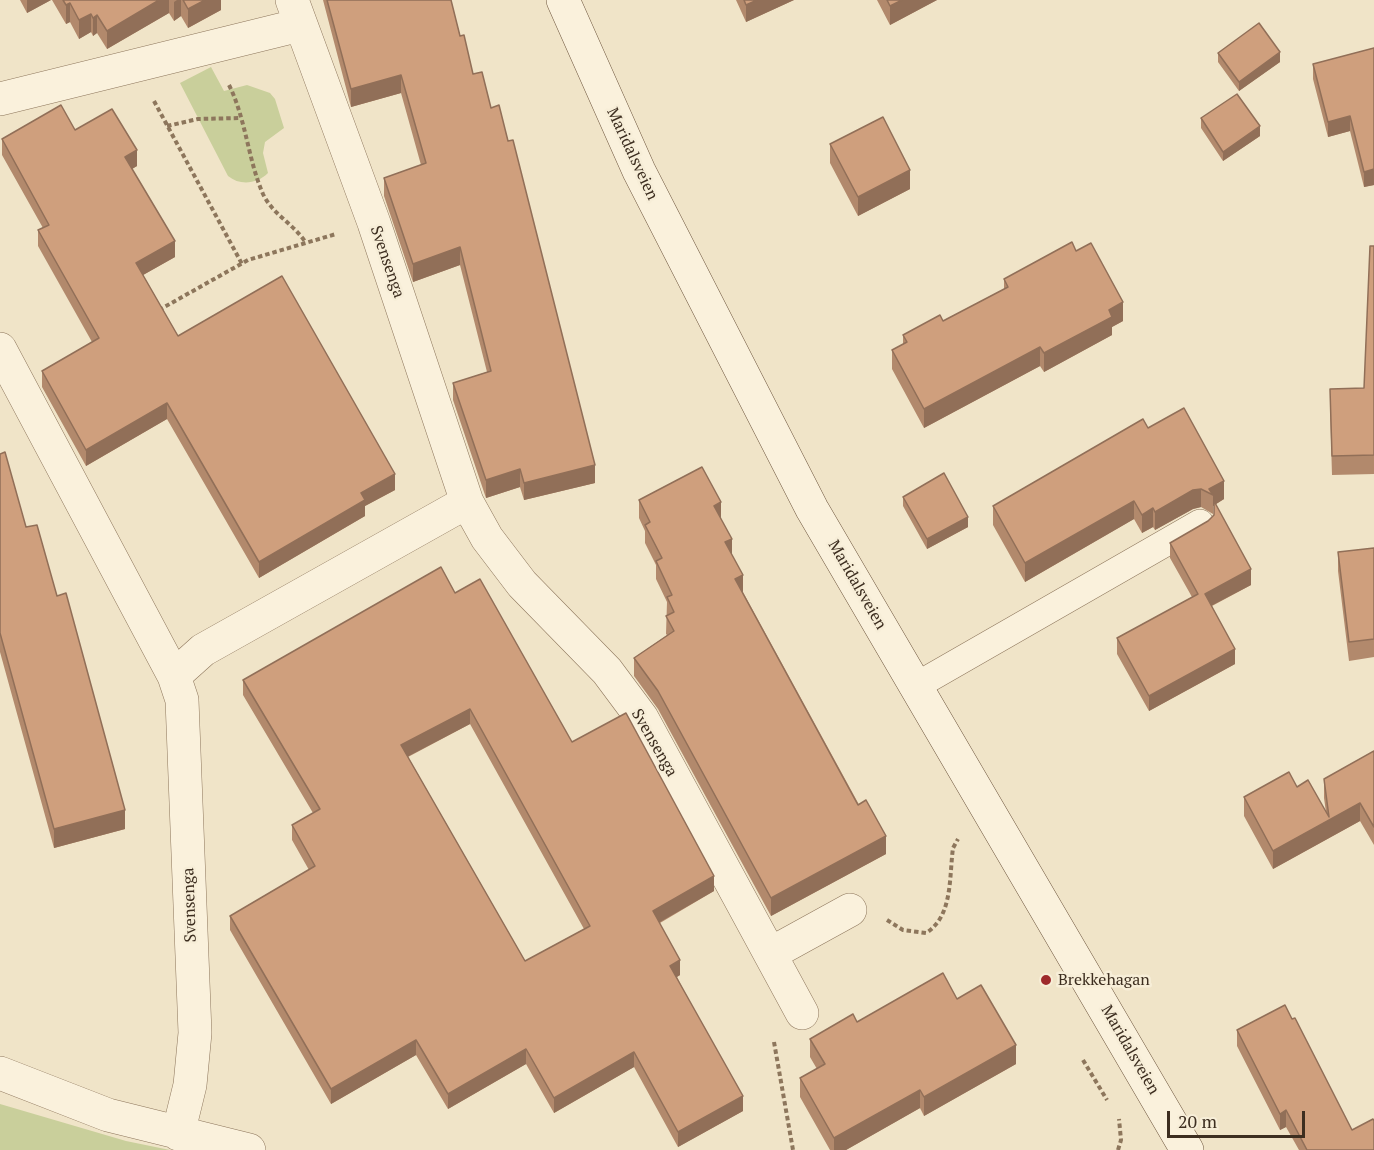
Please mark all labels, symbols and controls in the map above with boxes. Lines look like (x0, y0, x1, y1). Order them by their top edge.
street label: Maridalsveien (602, 105, 662, 203)
street label: Svensenga (366, 223, 408, 301)
street label: Maridalsveien (824, 537, 890, 633)
street label: Svensenga (627, 706, 681, 780)
street label: Svensenga (179, 867, 201, 943)
place label: Brekkehagan (1058, 970, 1150, 990)
marker: Brekkehagan (1039, 973, 1053, 987)
street label: Maridalsveien (1097, 1002, 1163, 1098)
scale bar (1170, 1099, 1308, 1137)
text: 20 m (1178, 1109, 1217, 1133)

